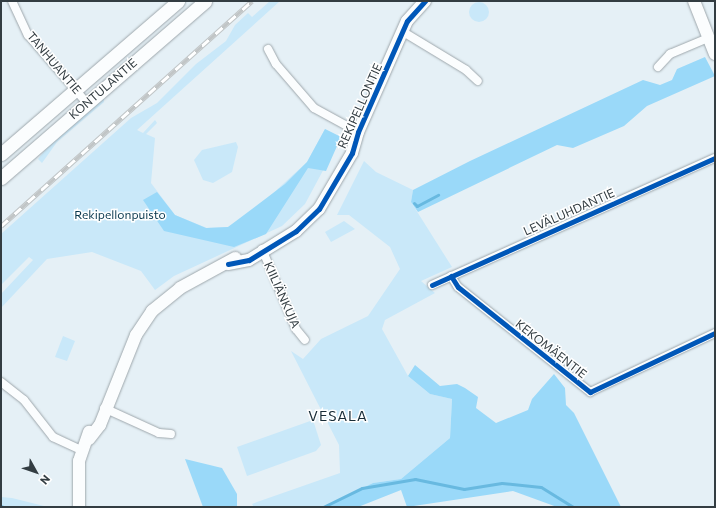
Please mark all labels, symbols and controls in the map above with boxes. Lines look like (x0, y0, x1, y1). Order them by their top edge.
street label: TANHUANTIE (24, 29, 84, 97)
street label: KONTULANTIE (66, 56, 140, 122)
street label: REKIPELLONTIE (335, 61, 385, 151)
street label: LEVÄLUHDANTIE (521, 185, 617, 239)
park label: Rekipellonpuisto (74, 208, 166, 222)
street label: KIILIÄNKUJA (261, 260, 303, 330)
street label: KEKOMÄENTIE (512, 317, 590, 381)
district label: VESALA (308, 408, 368, 424)
north arrow (16, 452, 56, 492)
text: N (38, 473, 53, 487)

